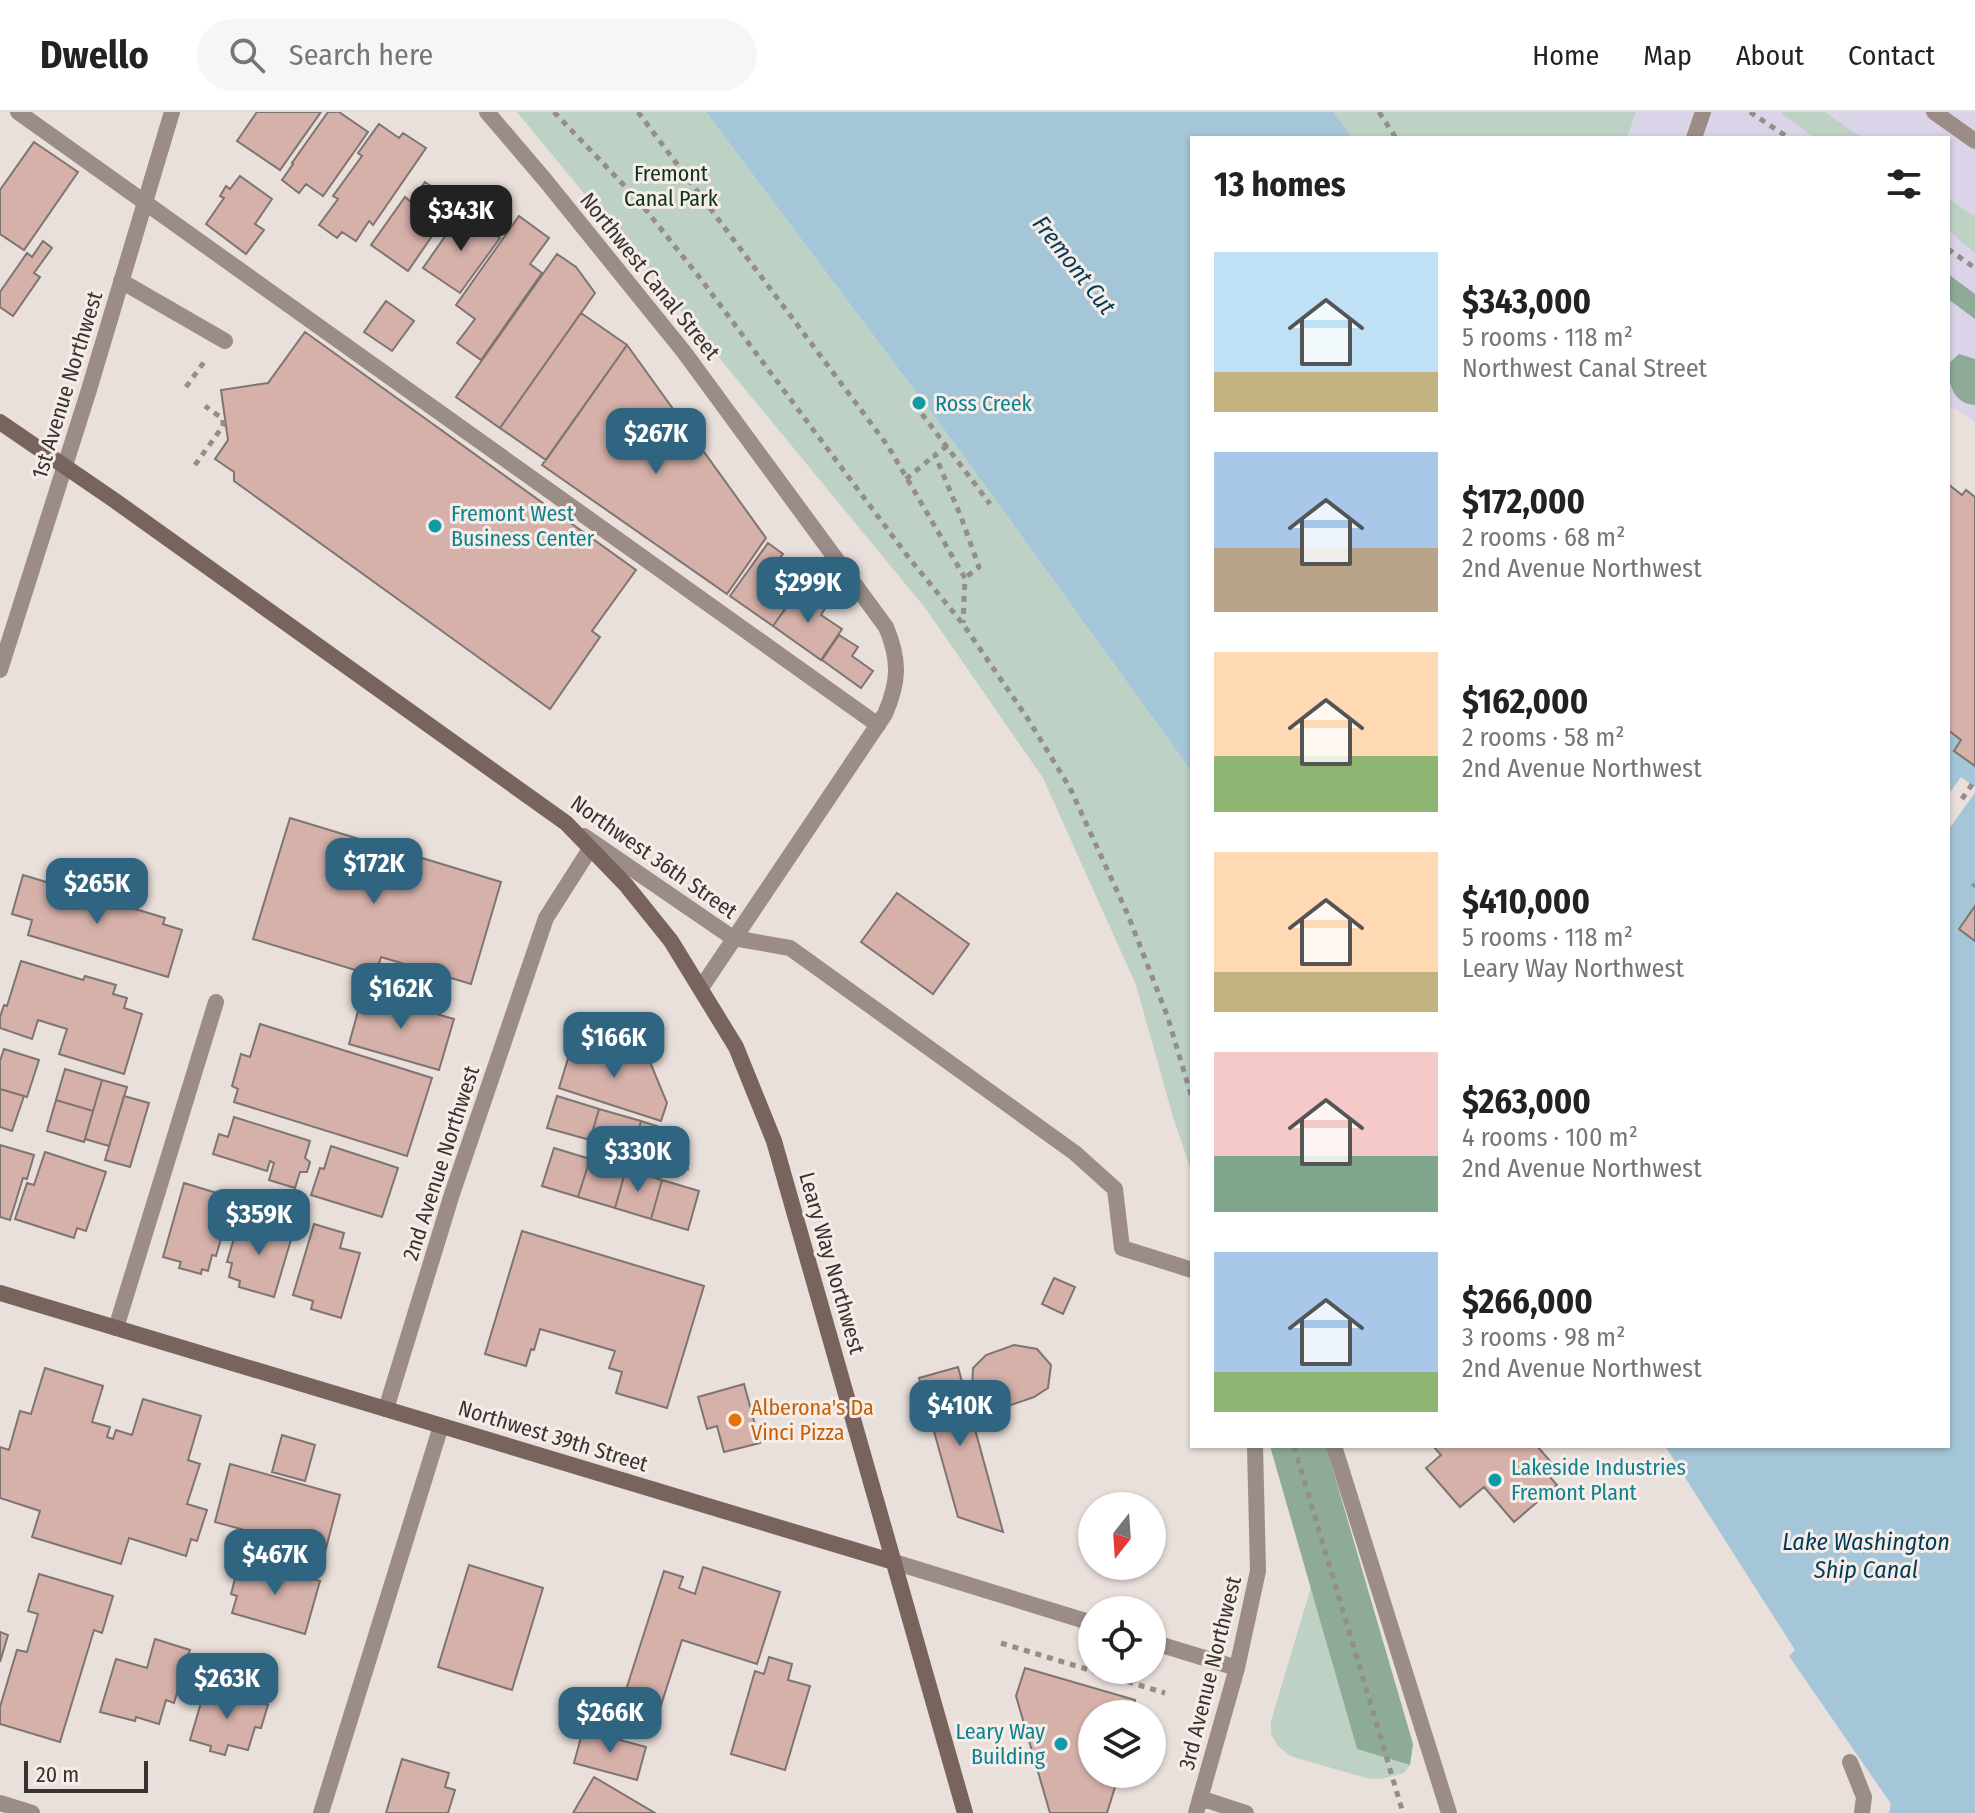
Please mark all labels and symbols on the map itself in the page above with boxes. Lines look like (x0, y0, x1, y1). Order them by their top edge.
park label: Fremont Canal Park (624, 160, 719, 212)
pin: $343K (405, 185, 517, 253)
street label: Northwest Canal Street (574, 187, 726, 366)
water label: Fremont Cut (1027, 210, 1121, 320)
street label: 1st Avenue Northwest (26, 287, 109, 482)
place label: Ross Creek (935, 390, 1033, 417)
marker: Ross Creek (910, 394, 928, 412)
pin: $267K (600, 408, 712, 476)
place label: Fremont West Business Center (451, 500, 595, 552)
marker: Fremont West Business Center (426, 517, 444, 535)
pin: $299K (752, 557, 864, 625)
street label: Northwest 36th Street (565, 789, 743, 925)
pin: $172K (318, 838, 430, 906)
pin: $265K (41, 858, 153, 926)
pin: $162K (345, 963, 457, 1031)
pin: $166K (558, 1012, 670, 1080)
street label: 2nd Avenue Northwest (397, 1062, 485, 1264)
pin: $330K (582, 1126, 694, 1194)
street label: Leary Way Northwest (793, 1169, 871, 1358)
pin: $359K (203, 1189, 315, 1257)
pin: $410K (904, 1380, 1016, 1448)
street label: Northwest 39th Street (455, 1394, 652, 1478)
place label: Alberona's Da Vinci Pizza (751, 1394, 874, 1446)
marker: Alberona's Da Vinci Pizza (726, 1411, 744, 1429)
place label: Lakeside Industries Fremont Plant (1511, 1454, 1686, 1506)
marker: Lakeside Industries Fremont Plant (1486, 1471, 1504, 1489)
north arrow (1078, 1492, 1166, 1580)
water label: Lake Washington Ship Canal (1782, 1528, 1950, 1584)
pin: $467K (219, 1529, 331, 1597)
street label: 3rd Avenue Northwest (1173, 1573, 1247, 1773)
pin: $263K (171, 1653, 283, 1721)
pin: $266K (554, 1687, 666, 1755)
place label: Leary Way Building (956, 1718, 1046, 1770)
marker: Leary Way Building (1052, 1735, 1070, 1753)
scale bar (24, 1757, 148, 1793)

